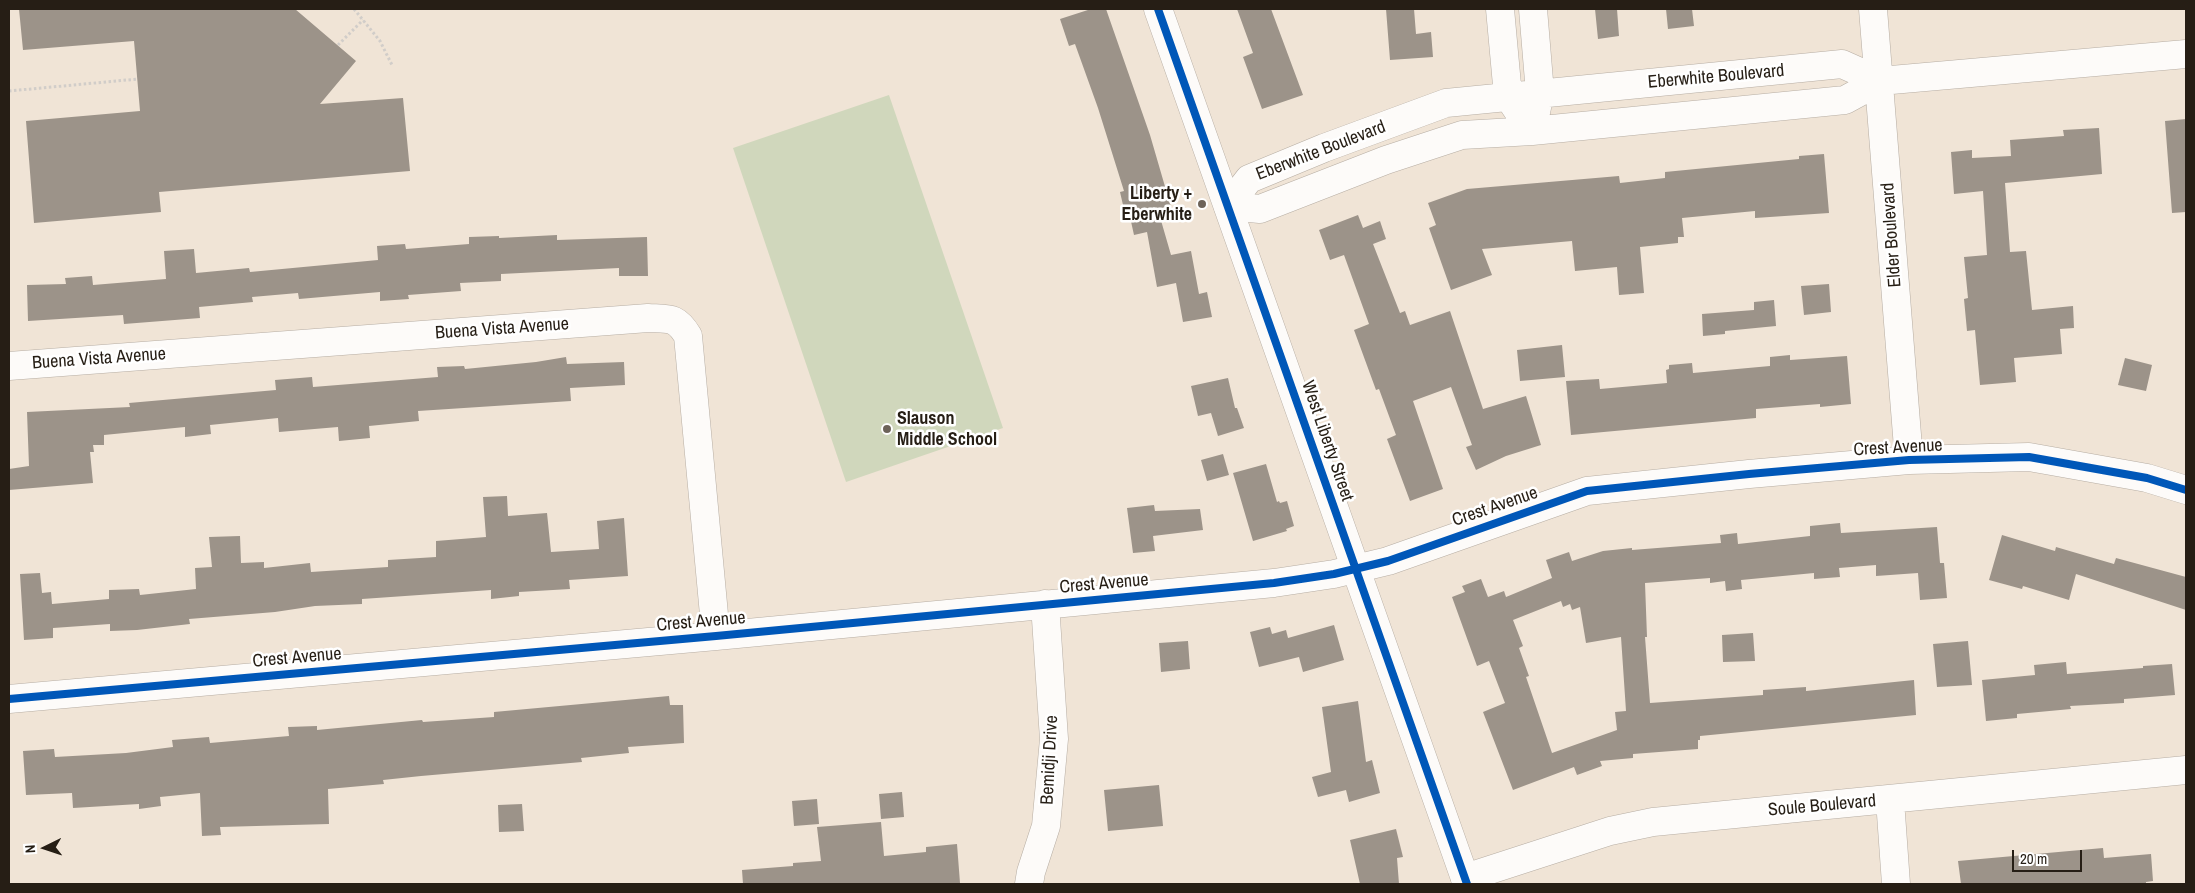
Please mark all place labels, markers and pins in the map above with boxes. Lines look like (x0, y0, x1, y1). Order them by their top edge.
place label: Liberty + Eberwhite (1121, 183, 1192, 225)
marker: Liberty + Eberwhite (1196, 198, 1208, 210)
place label: Slauson Middle School (897, 408, 997, 450)
marker: Slauson Middle School (881, 423, 893, 435)

